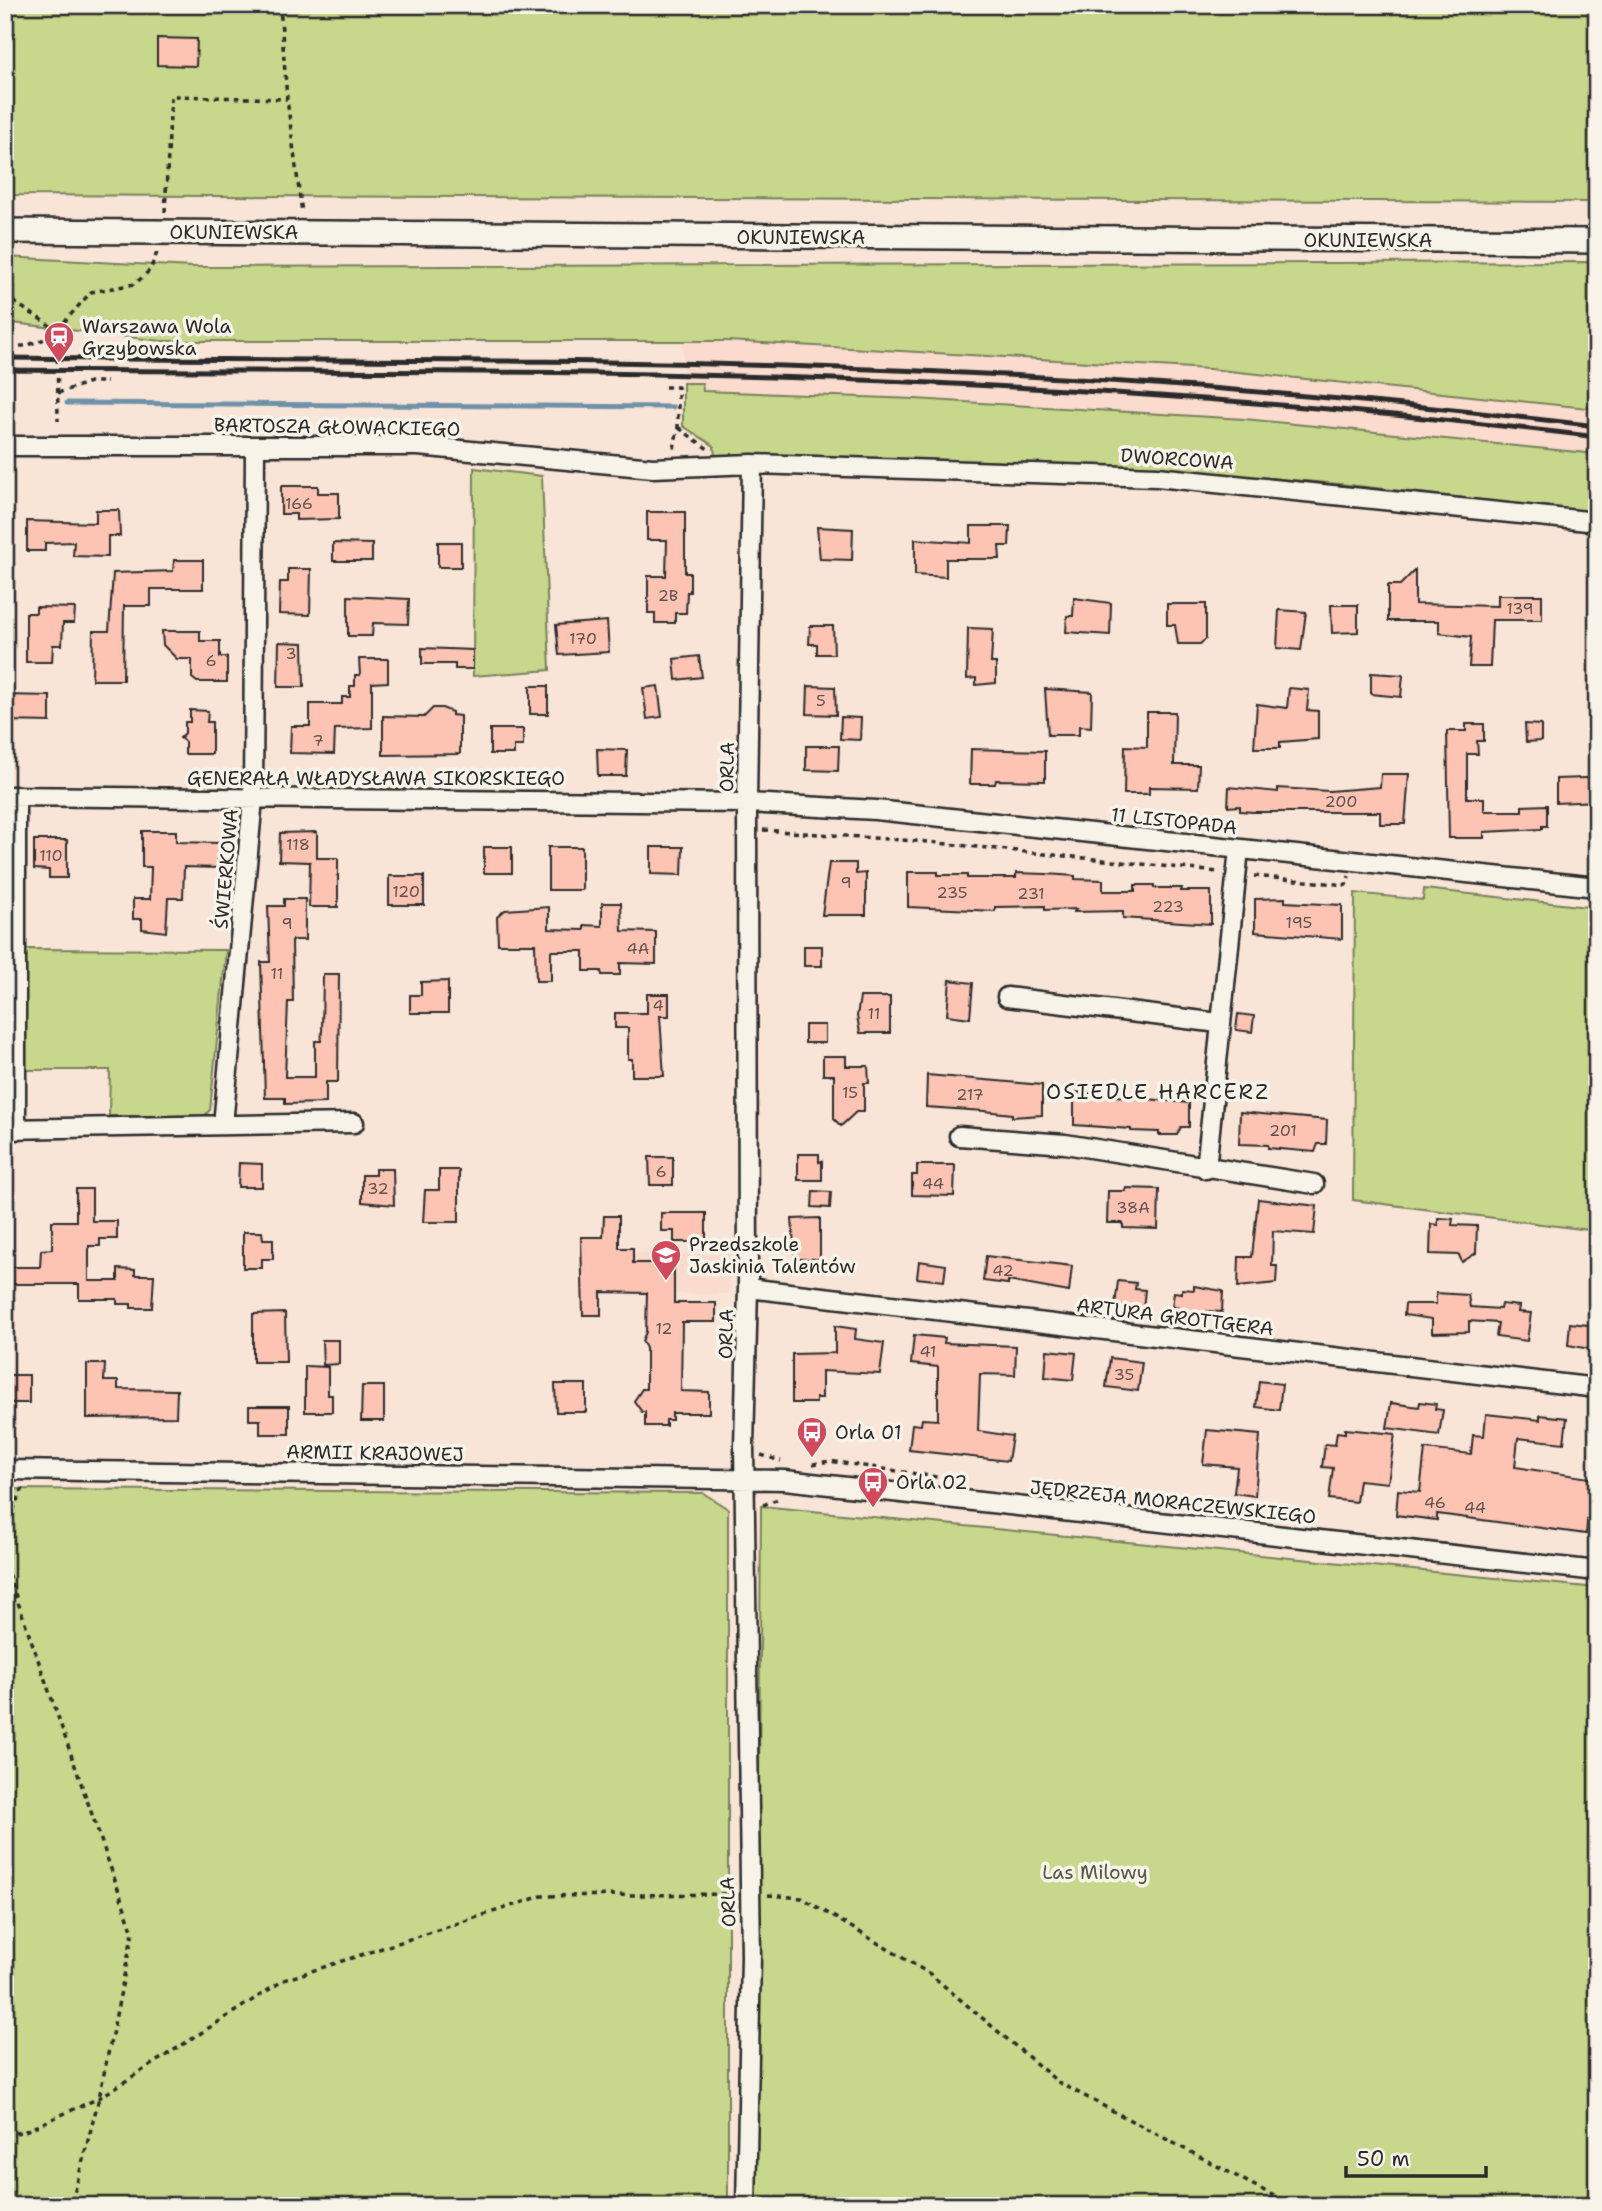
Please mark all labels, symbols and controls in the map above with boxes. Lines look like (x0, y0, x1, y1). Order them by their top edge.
street label: OKUNIEWSKA (170, 220, 299, 245)
street label: OKUNIEWSKA (737, 225, 866, 250)
street label: OKUNIEWSKA (1304, 228, 1433, 253)
place label: Warszawa Wola Grzybowska (82, 314, 232, 361)
station icon: Warszawa Wola Grzybowska (42, 320, 76, 364)
street label: BARTOSZA GŁOWACKIEGO (214, 412, 460, 442)
street label: DWORCOWA (1120, 443, 1235, 475)
house number: 166 (285, 493, 313, 514)
house number: 2B (658, 585, 678, 606)
house number: 139 (1506, 598, 1534, 619)
house number: 170 (569, 628, 597, 649)
house number: 3 (285, 643, 297, 664)
house number: 6 (205, 650, 217, 671)
house number: 5 (816, 690, 826, 711)
house number: 7 (312, 730, 324, 751)
street label: ORLA (714, 741, 740, 792)
street label: GENERAŁA WŁADYSŁAWA SIKORSKIEGO (187, 766, 565, 791)
house number: 200 (1325, 791, 1357, 812)
street label: 11 LISTOPADA (1110, 802, 1238, 840)
street label: ŚWIERKOWA (207, 808, 244, 930)
house number: 118 (286, 834, 310, 855)
house number: 110 (39, 845, 63, 866)
house number: 9 (840, 872, 852, 893)
house number: 120 (392, 881, 420, 902)
house number: 235 (937, 882, 967, 903)
house number: 231 (1017, 883, 1045, 904)
house number: 223 (1152, 896, 1184, 917)
house number: 195 (1286, 912, 1312, 933)
house number: 9 (281, 913, 293, 934)
house number: 4A (627, 938, 649, 959)
house number: 11 (271, 963, 283, 984)
house number: 4 (652, 995, 664, 1016)
house number: 11 (868, 1003, 880, 1024)
district label: OSIEDLE HARCERZ (1046, 1078, 1270, 1106)
house number: 15 (842, 1082, 858, 1103)
house number: 217 (956, 1084, 984, 1105)
house number: 201 (1269, 1120, 1297, 1141)
house number: 6 (655, 1161, 667, 1182)
house number: 44 (922, 1173, 944, 1194)
house number: 32 (367, 1178, 389, 1199)
house number: 38A (1116, 1197, 1150, 1218)
place label: Przedszkole Jaskinia Talentów (689, 1232, 856, 1279)
school or university icon: Przedszkole Jaskinia Talentów (649, 1238, 683, 1282)
house number: 42 (992, 1260, 1014, 1281)
street label: ARTURA GROTTGERA (1075, 1292, 1275, 1342)
street label: ORLA (713, 1308, 739, 1359)
house number: 12 (655, 1318, 673, 1339)
house number: 41 (919, 1341, 937, 1362)
house number: 35 (1114, 1364, 1134, 1385)
bus stop icon: Orla 01 (795, 1415, 829, 1459)
place label: Orla 01 (835, 1420, 902, 1445)
street label: ARMII KRAJOWEJ (286, 1439, 464, 1467)
bus stop icon: Orla 02 (856, 1465, 890, 1509)
place label: Orla 02 (896, 1470, 967, 1495)
street label: JĘDRZEJA MORACZEWSKIEGO (1029, 1475, 1317, 1529)
house number: 46 (1424, 1492, 1446, 1513)
house number: 44 (1464, 1497, 1486, 1518)
park label: Las Milowy (1042, 1860, 1148, 1885)
street label: ORLA (715, 1876, 741, 1928)
scale bar (1346, 2134, 1486, 2178)
text: 50 m (1357, 2145, 1410, 2173)

